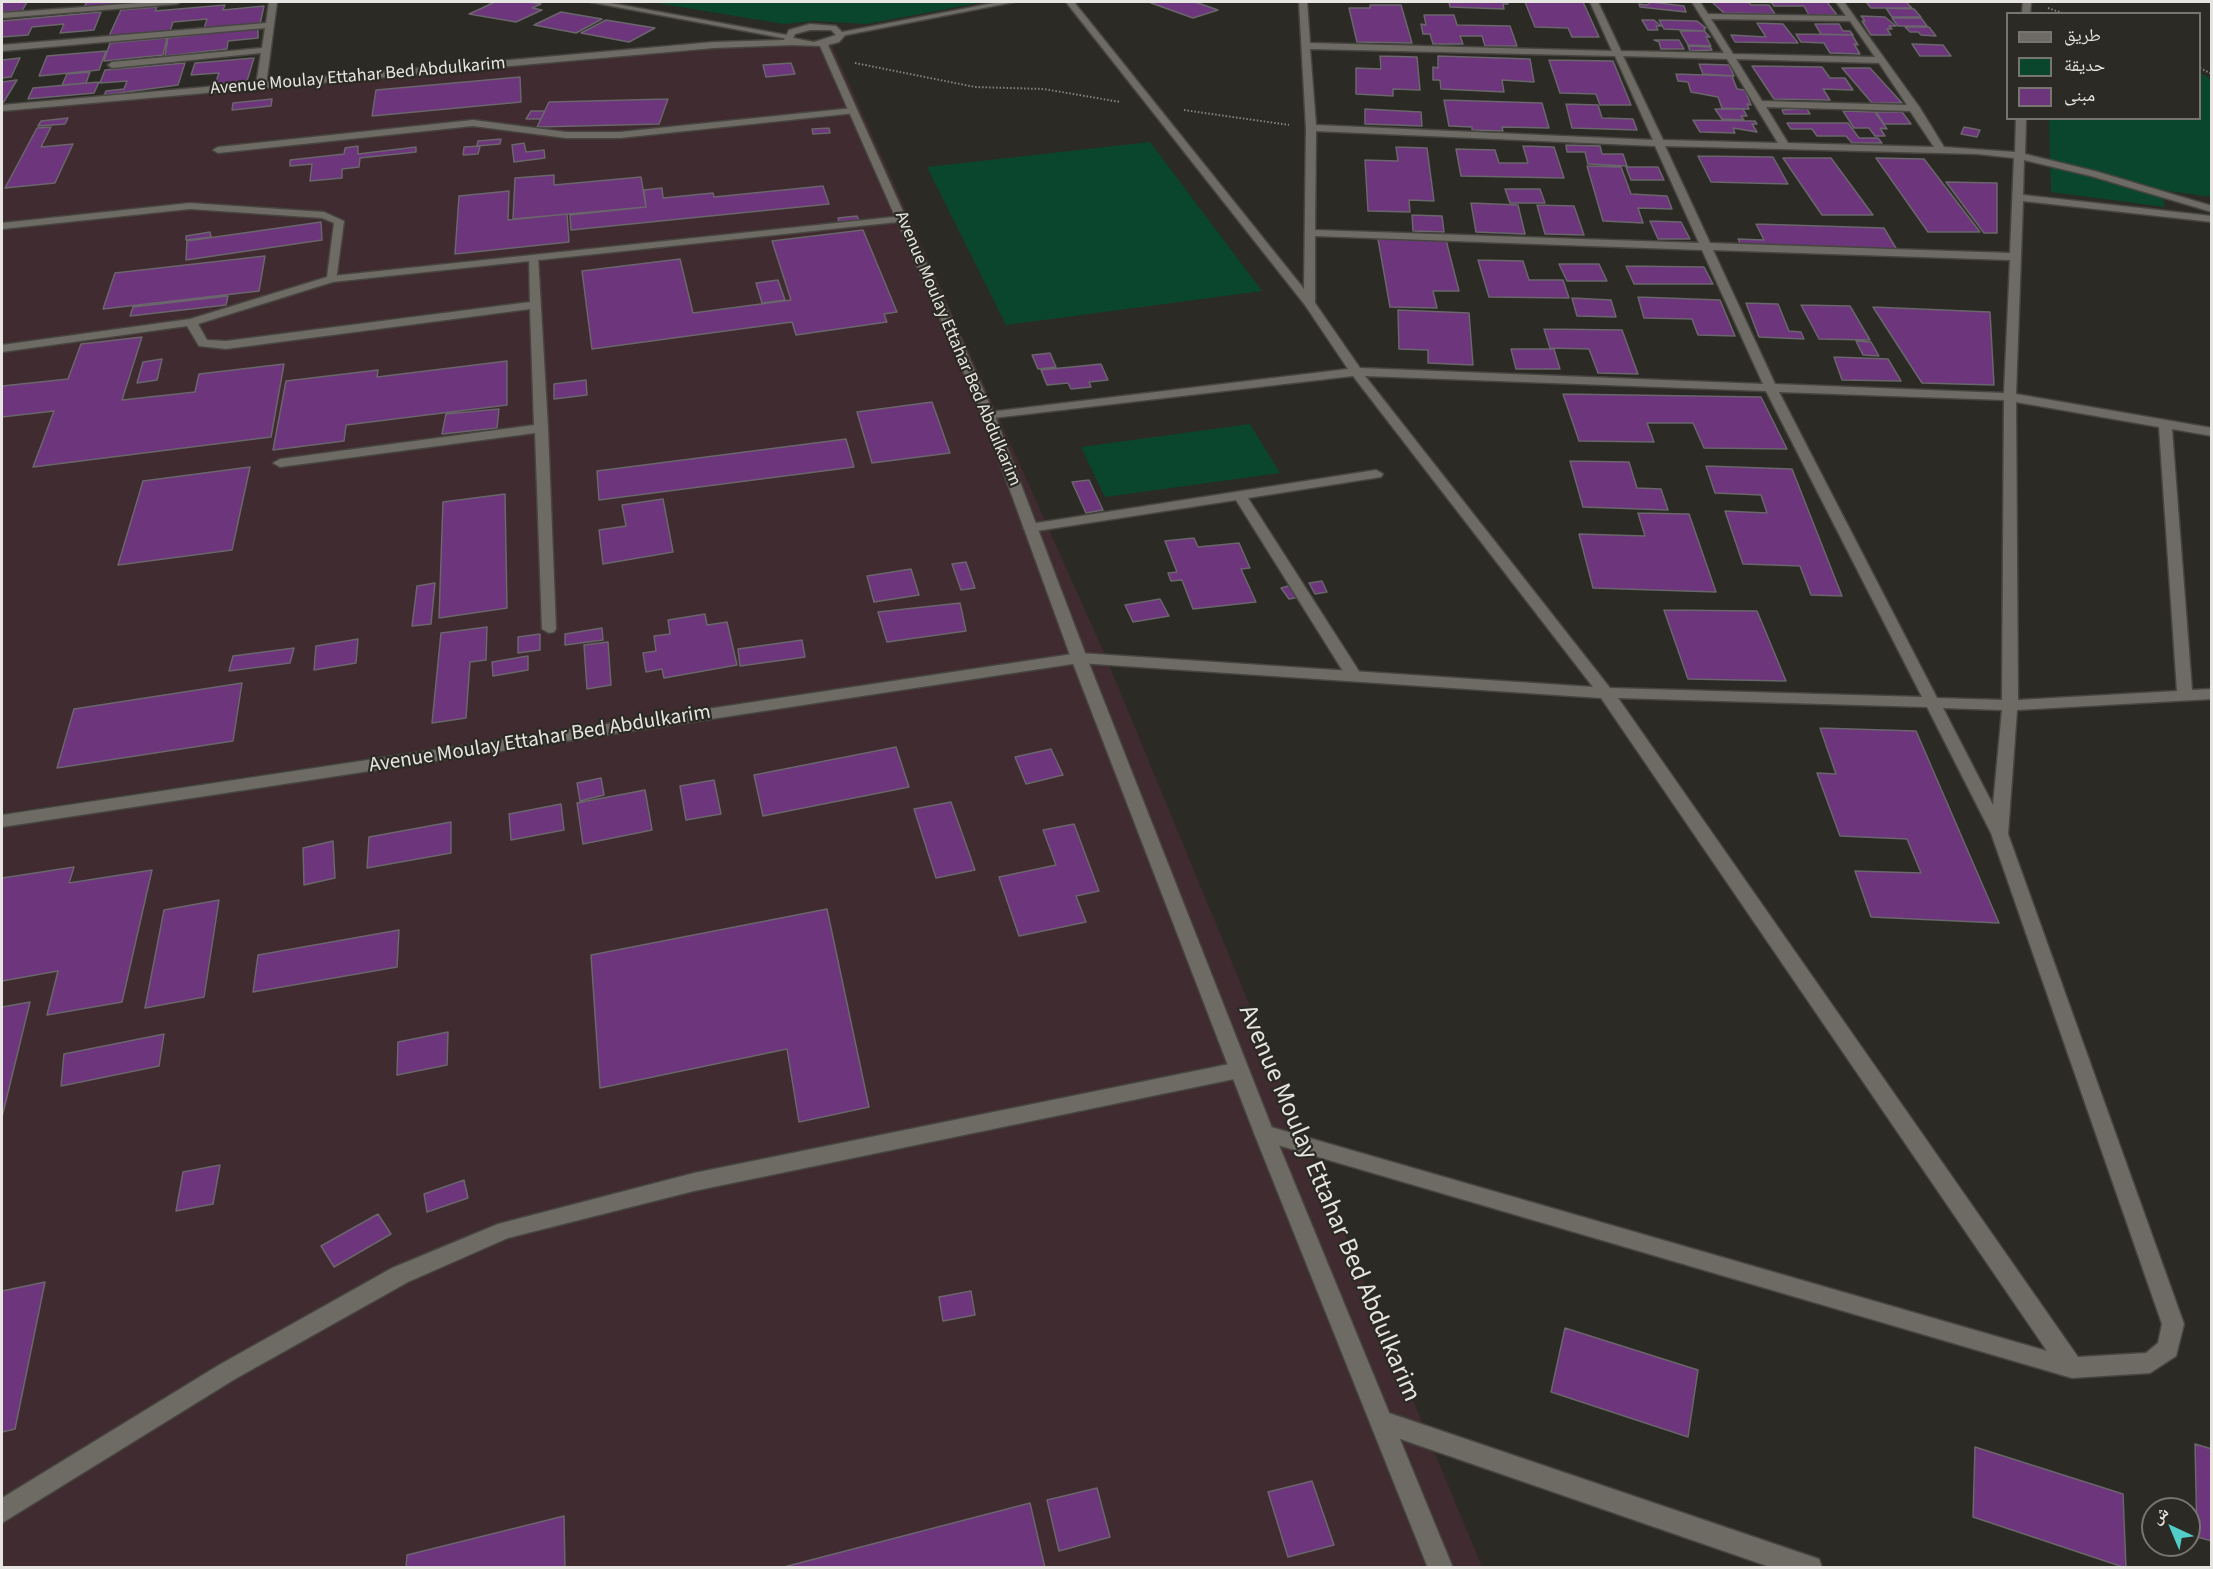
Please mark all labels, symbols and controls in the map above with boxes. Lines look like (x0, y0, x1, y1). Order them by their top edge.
legend (2006, 12, 2201, 120)
text: طريق (2064, 23, 2101, 48)
street label: Avenue Moulay Ettahar Bed Abdulkarim (210, 53, 506, 101)
text: حديقة (2064, 53, 2105, 78)
text: مبنى (2064, 83, 2095, 108)
street label: Avenue Moulay Ettahar Bed Abdulkarim (889, 208, 1025, 490)
street label: Avenue Moulay Ettahar Bed Abdulkarim (367, 701, 713, 779)
street label: Avenue Moulay Ettahar Bed Abdulkarim (1230, 1001, 1426, 1407)
north arrow (2141, 1497, 2201, 1557)
text: ش (2146, 1502, 2174, 1529)

